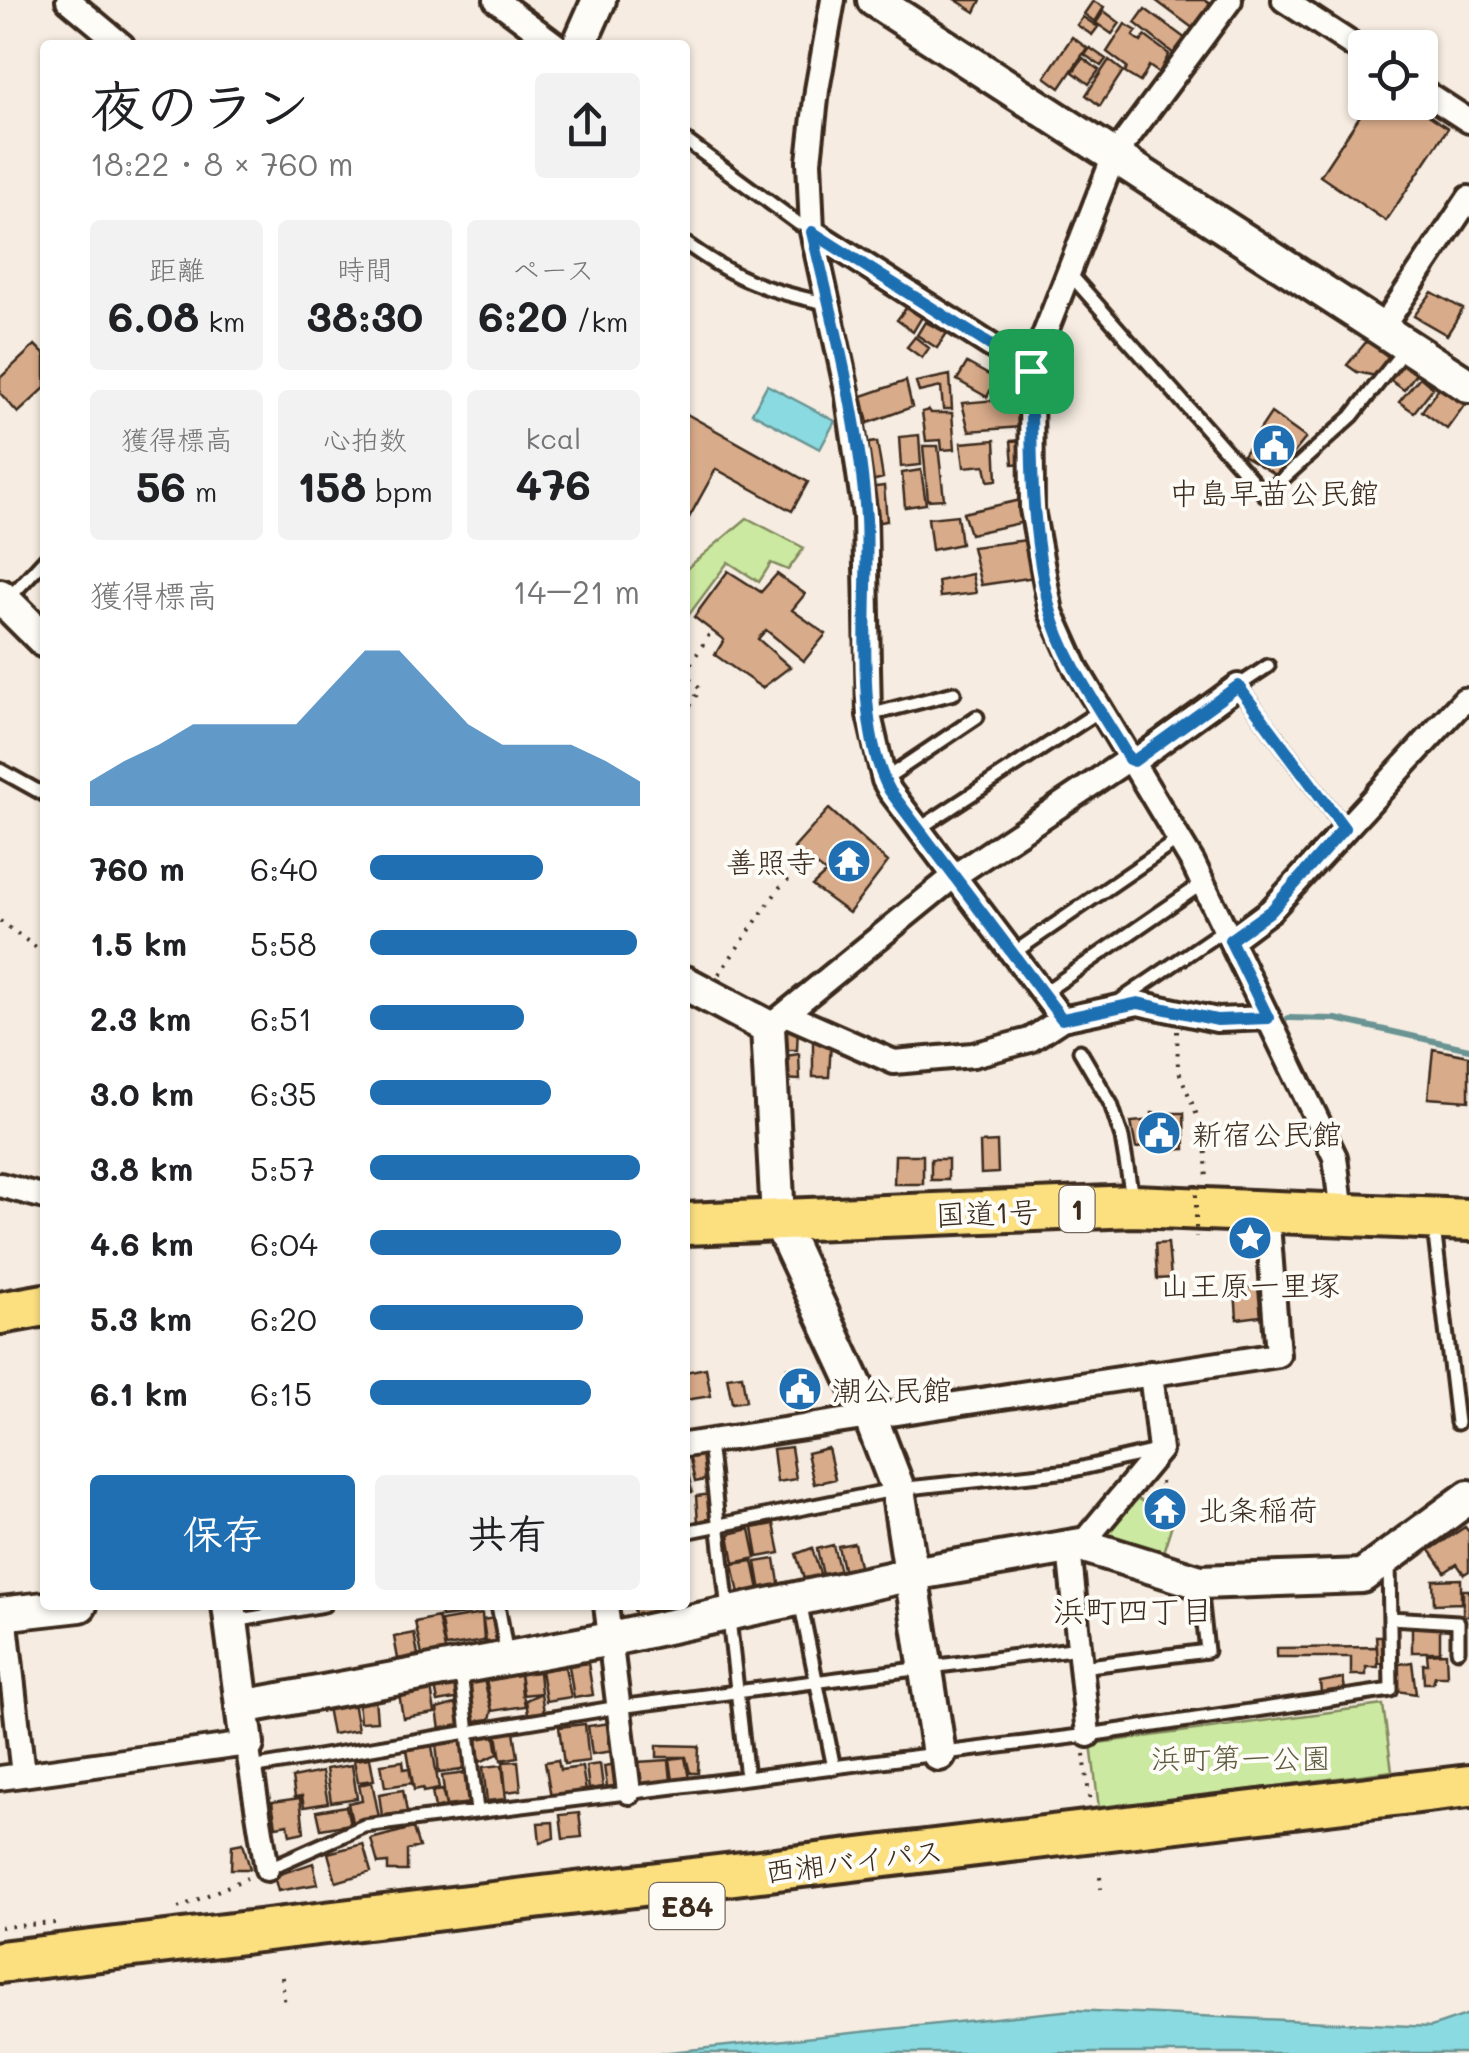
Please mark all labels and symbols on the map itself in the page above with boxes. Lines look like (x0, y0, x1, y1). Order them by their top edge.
pin (989, 329, 1074, 414)
public building icon: 中島早苗公民館 (1251, 423, 1297, 469)
place label: 中島早苗公民館 (1169, 472, 1379, 512)
temple icon: 善照寺 (826, 838, 872, 884)
place label: 善照寺 (726, 841, 816, 881)
public building icon: 新宿公民館 (1136, 1110, 1182, 1156)
place label: 新宿公民館 (1192, 1113, 1342, 1153)
road number: 1 (1060, 1186, 1094, 1232)
street label: 国道1号 (935, 1190, 1039, 1234)
place icon: 山王原一里塚 (1227, 1215, 1273, 1261)
place label: 山王原一里塚 (1160, 1264, 1340, 1304)
public building icon: 潮公民館 (777, 1366, 823, 1412)
place label: 潮公民館 (832, 1369, 952, 1409)
temple icon: 北条稲荷 (1142, 1486, 1188, 1532)
place label: 北条稲荷 (1198, 1489, 1318, 1529)
district label: 浜町四丁目 (1053, 1588, 1213, 1630)
park label: 浜町第一公園 (1151, 1737, 1331, 1777)
street label: 西湘バイパス (763, 1829, 945, 1891)
road number: E84 (650, 1883, 724, 1929)

